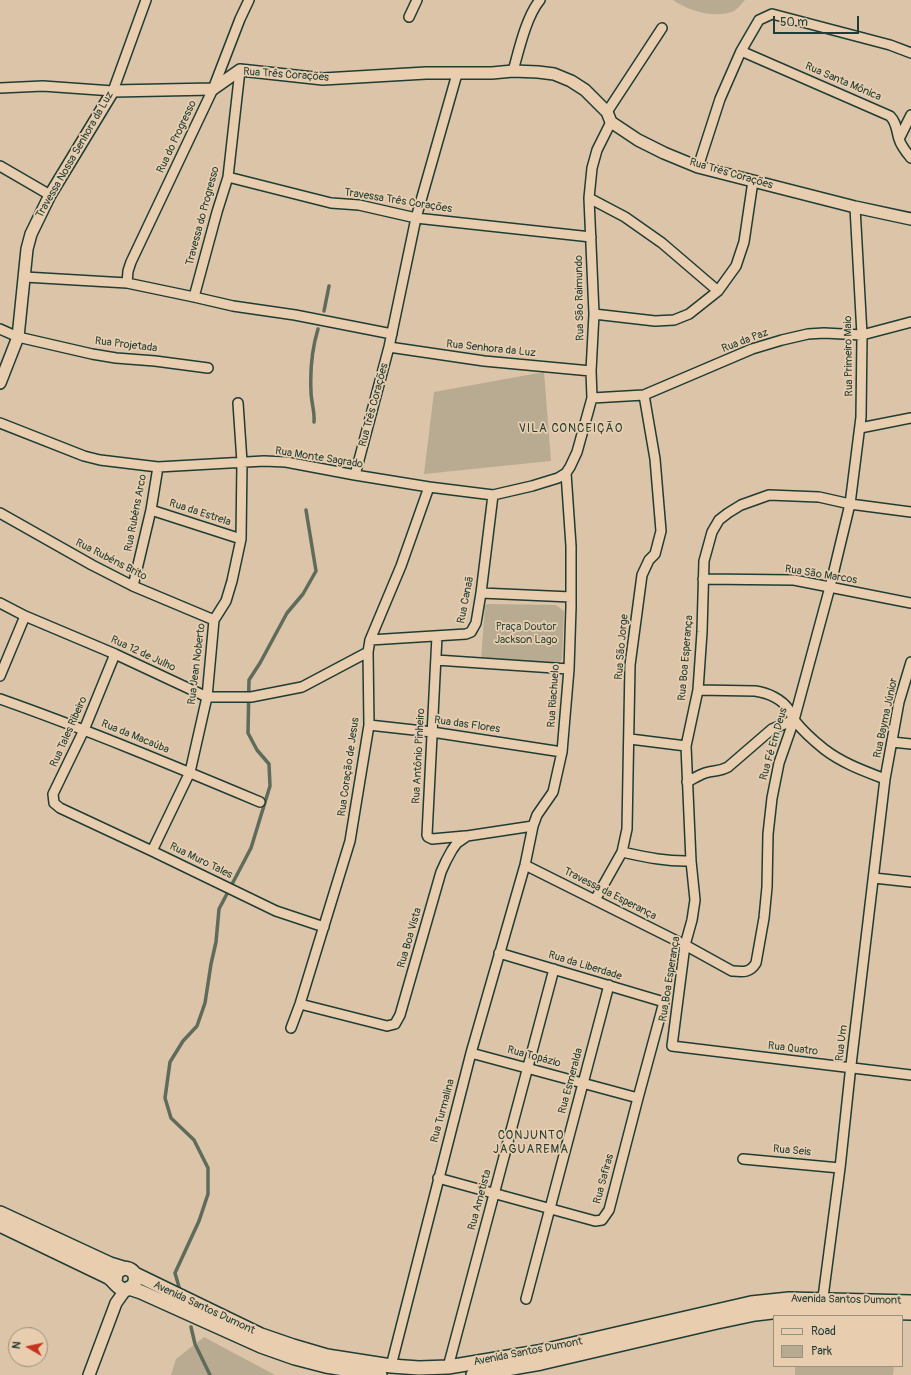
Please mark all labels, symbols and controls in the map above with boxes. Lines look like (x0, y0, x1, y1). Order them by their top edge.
scale bar (775, 8, 861, 34)
text: 50 m (780, 15, 808, 30)
street label: Rua Santa Mônica (803, 60, 883, 104)
street label: Rua Três Corações (243, 65, 329, 85)
street label: Travessa Nossa Senhora da Luz (33, 89, 117, 221)
street label: Rua do Progresso (154, 99, 200, 175)
street label: Rua Três Corações (688, 156, 774, 192)
street label: Travessa do Progresso (183, 165, 223, 267)
street label: Travessa Três Corações (343, 186, 453, 216)
street label: Rua São Raimundo (573, 255, 587, 341)
street label: Rua Primeiro Maio (842, 315, 856, 397)
street label: Rua da Paz (720, 326, 770, 356)
street label: Rua Projetada (94, 335, 158, 355)
street label: Rua Senhora da Luz (446, 338, 536, 360)
street label: Rua Três Corações (356, 362, 392, 448)
district label: VILA CONCEIÇÃO (519, 422, 623, 436)
street label: Rua Monte Sagrado (274, 445, 364, 471)
street label: Rua Rubéns Arco (122, 473, 150, 553)
street label: Rua da Estrela (167, 497, 233, 529)
street label: Rua Rubéns Brito (73, 536, 149, 584)
street label: Rua São Marcos (784, 563, 858, 587)
street label: Rua Canaã (455, 575, 477, 625)
street label: Rua São Jorge (613, 614, 631, 680)
street label: Rua Boa Esperança (676, 615, 696, 701)
park label: Praça Doutor Jackson Lago (495, 620, 557, 646)
street label: Rua Jean Noberto (185, 623, 209, 705)
street label: Rua 12 de Julho (108, 633, 178, 675)
street label: Rua Riachuelo (545, 664, 563, 728)
street label: Rua Bayma Júnior (871, 677, 901, 759)
street label: Rua Tales Ribeiro (48, 695, 90, 769)
street label: Rua Fé Em Deus (757, 706, 791, 782)
street label: Rua Antônio Pinheiro (410, 708, 428, 804)
street label: Rua das Flores (433, 714, 501, 736)
street label: Rua da Macaúba (99, 717, 171, 757)
street label: Rua Coração de Jesus (336, 717, 362, 817)
street label: Rua Muro Tales (167, 840, 235, 882)
street label: Travessa da Esperança (561, 865, 659, 923)
street label: Rua Boa Vista (395, 906, 425, 970)
street label: Rua Boa Esperança (657, 935, 683, 1023)
street label: Rua da Liberdade (547, 949, 623, 983)
street label: Rua Um (833, 1024, 851, 1062)
street label: Rua Quatro (767, 1039, 819, 1059)
street label: Rua Topázio (506, 1044, 562, 1070)
street label: Rua Esmeralda (556, 1047, 586, 1115)
street label: Rua Turmalina (428, 1078, 458, 1144)
district label: CONJUNTO JAGUAREMA (493, 1129, 569, 1157)
street label: Rua Seis (772, 1143, 812, 1159)
street label: Rua Safiras (591, 1153, 617, 1205)
street label: Rua Ametista (466, 1168, 494, 1232)
street label: Avenida Santos Dumont (151, 1279, 257, 1337)
street label: Avenida Santos Dumont (791, 1292, 901, 1308)
legend (773, 1315, 903, 1367)
text: Road (811, 1324, 836, 1339)
north arrow (8, 1327, 48, 1367)
street label: Avenida Santos Dumont (472, 1335, 584, 1369)
text: N (10, 1341, 24, 1350)
text: Park (811, 1344, 832, 1359)

